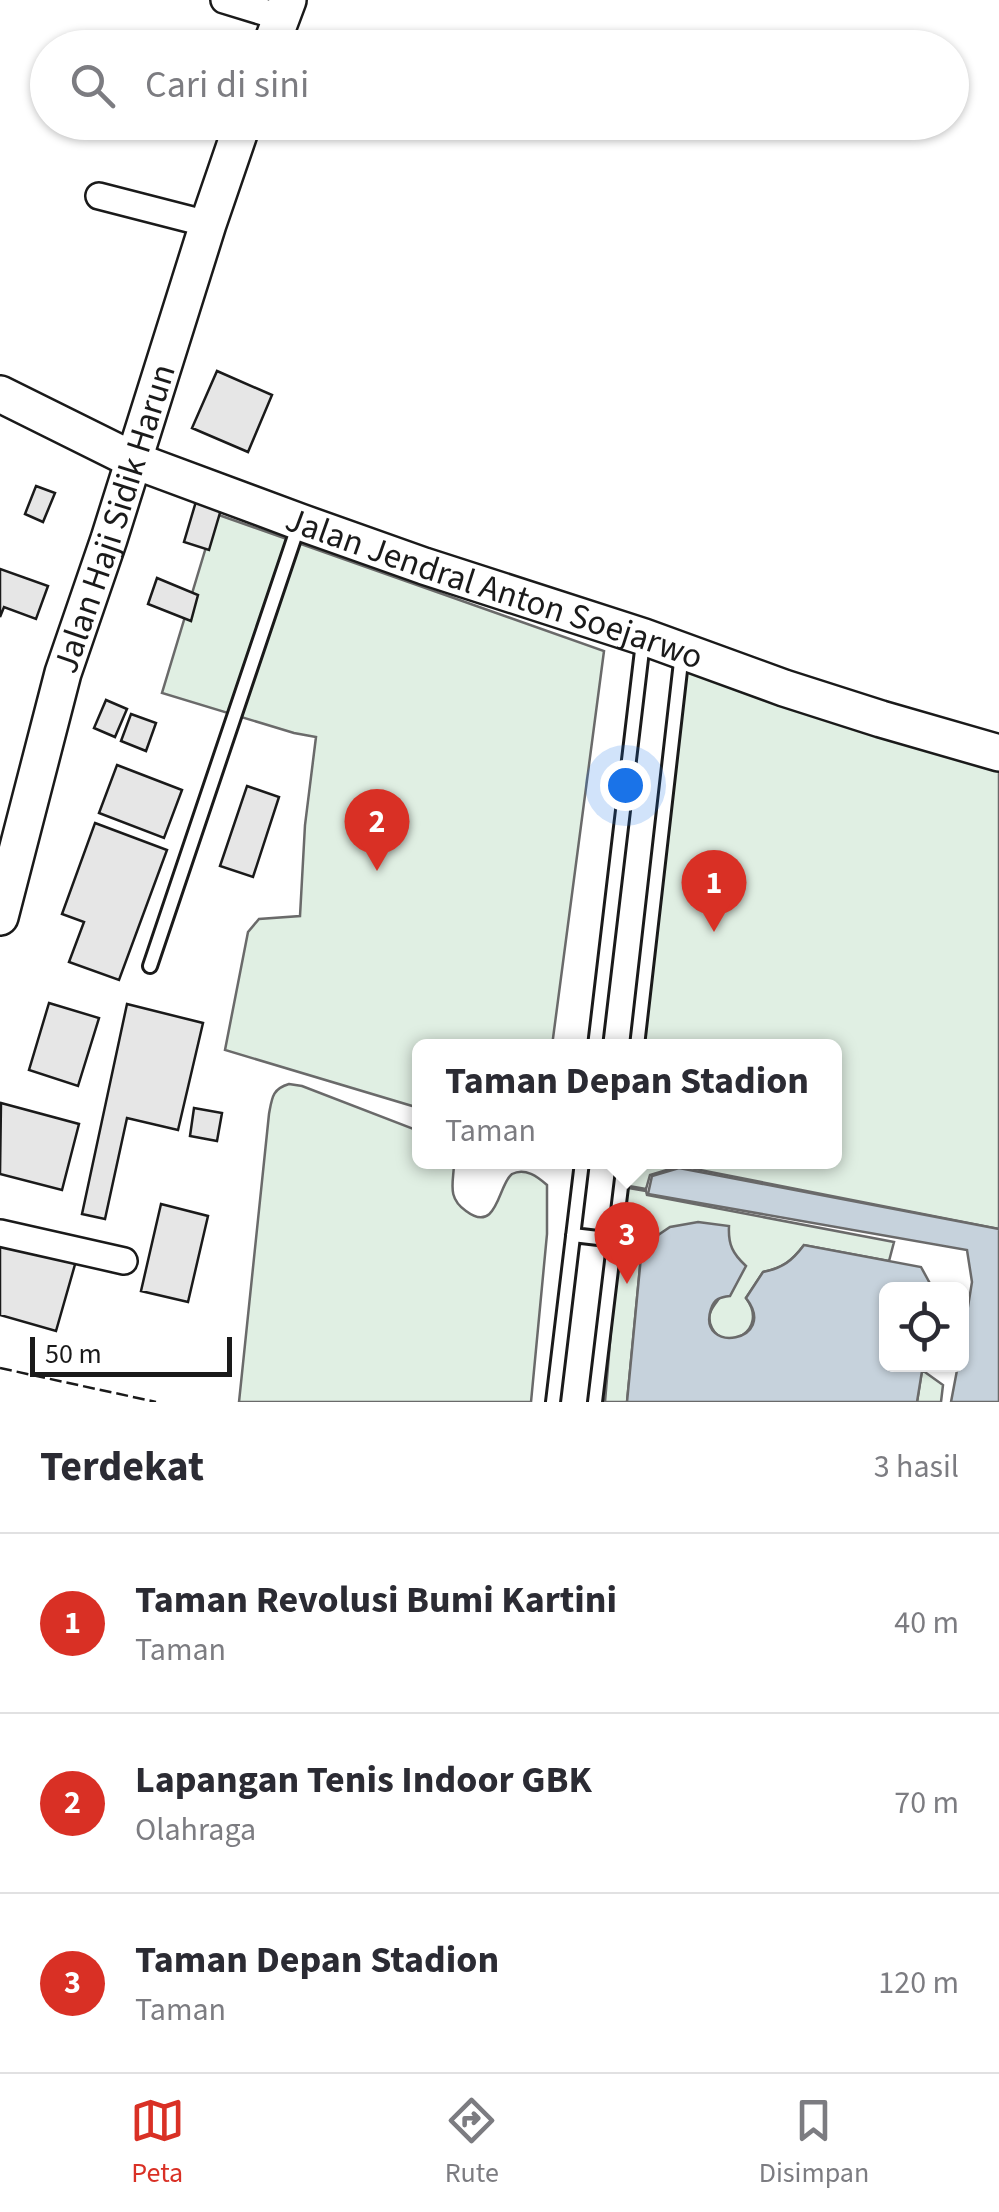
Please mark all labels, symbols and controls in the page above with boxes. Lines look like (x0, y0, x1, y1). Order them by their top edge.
search box (30, 30, 969, 140)
icon: search (65, 58, 120, 113)
text: Cari di sini (145, 58, 309, 112)
street label: Jalan Haji Sidik Harun (41, 358, 189, 680)
street label: Jalan Jendral Anton Soejarwo (278, 495, 710, 682)
your location (600, 760, 651, 811)
pin: 2 (344, 788, 410, 871)
pin: 1 (682, 850, 746, 932)
popup (412, 1039, 842, 1169)
text: Taman Depan Stadion (445, 1054, 809, 1108)
text: Taman (445, 1108, 536, 1154)
pin: 3 (594, 1202, 660, 1284)
map controls (879, 1282, 969, 1372)
button: locate (879, 1282, 969, 1372)
scale bar (30, 1332, 232, 1376)
text: 50 m (45, 1334, 102, 1374)
text: Terdekat (40, 1437, 204, 1497)
text: 3 hasil (874, 1444, 959, 1490)
text: Taman Revolusi Bumi Kartini (135, 1573, 617, 1627)
text: 1 (64, 1600, 81, 1646)
text: 40 m (894, 1600, 959, 1646)
text: Taman (135, 1627, 226, 1673)
text: Lapangan Tenis Indoor GBK (135, 1753, 592, 1807)
text: 2 (64, 1780, 81, 1826)
text: 70 m (894, 1780, 959, 1826)
text: Olahraga (135, 1807, 256, 1853)
text: Taman Depan Stadion (135, 1933, 499, 1987)
text: 3 (64, 1960, 81, 2006)
text: 120 m (878, 1960, 959, 2006)
text: Taman (135, 1987, 226, 2033)
tab: Peta (130, 2093, 185, 2193)
tab: Rute (444, 2093, 499, 2193)
tab: Disimpan (759, 2093, 869, 2193)

